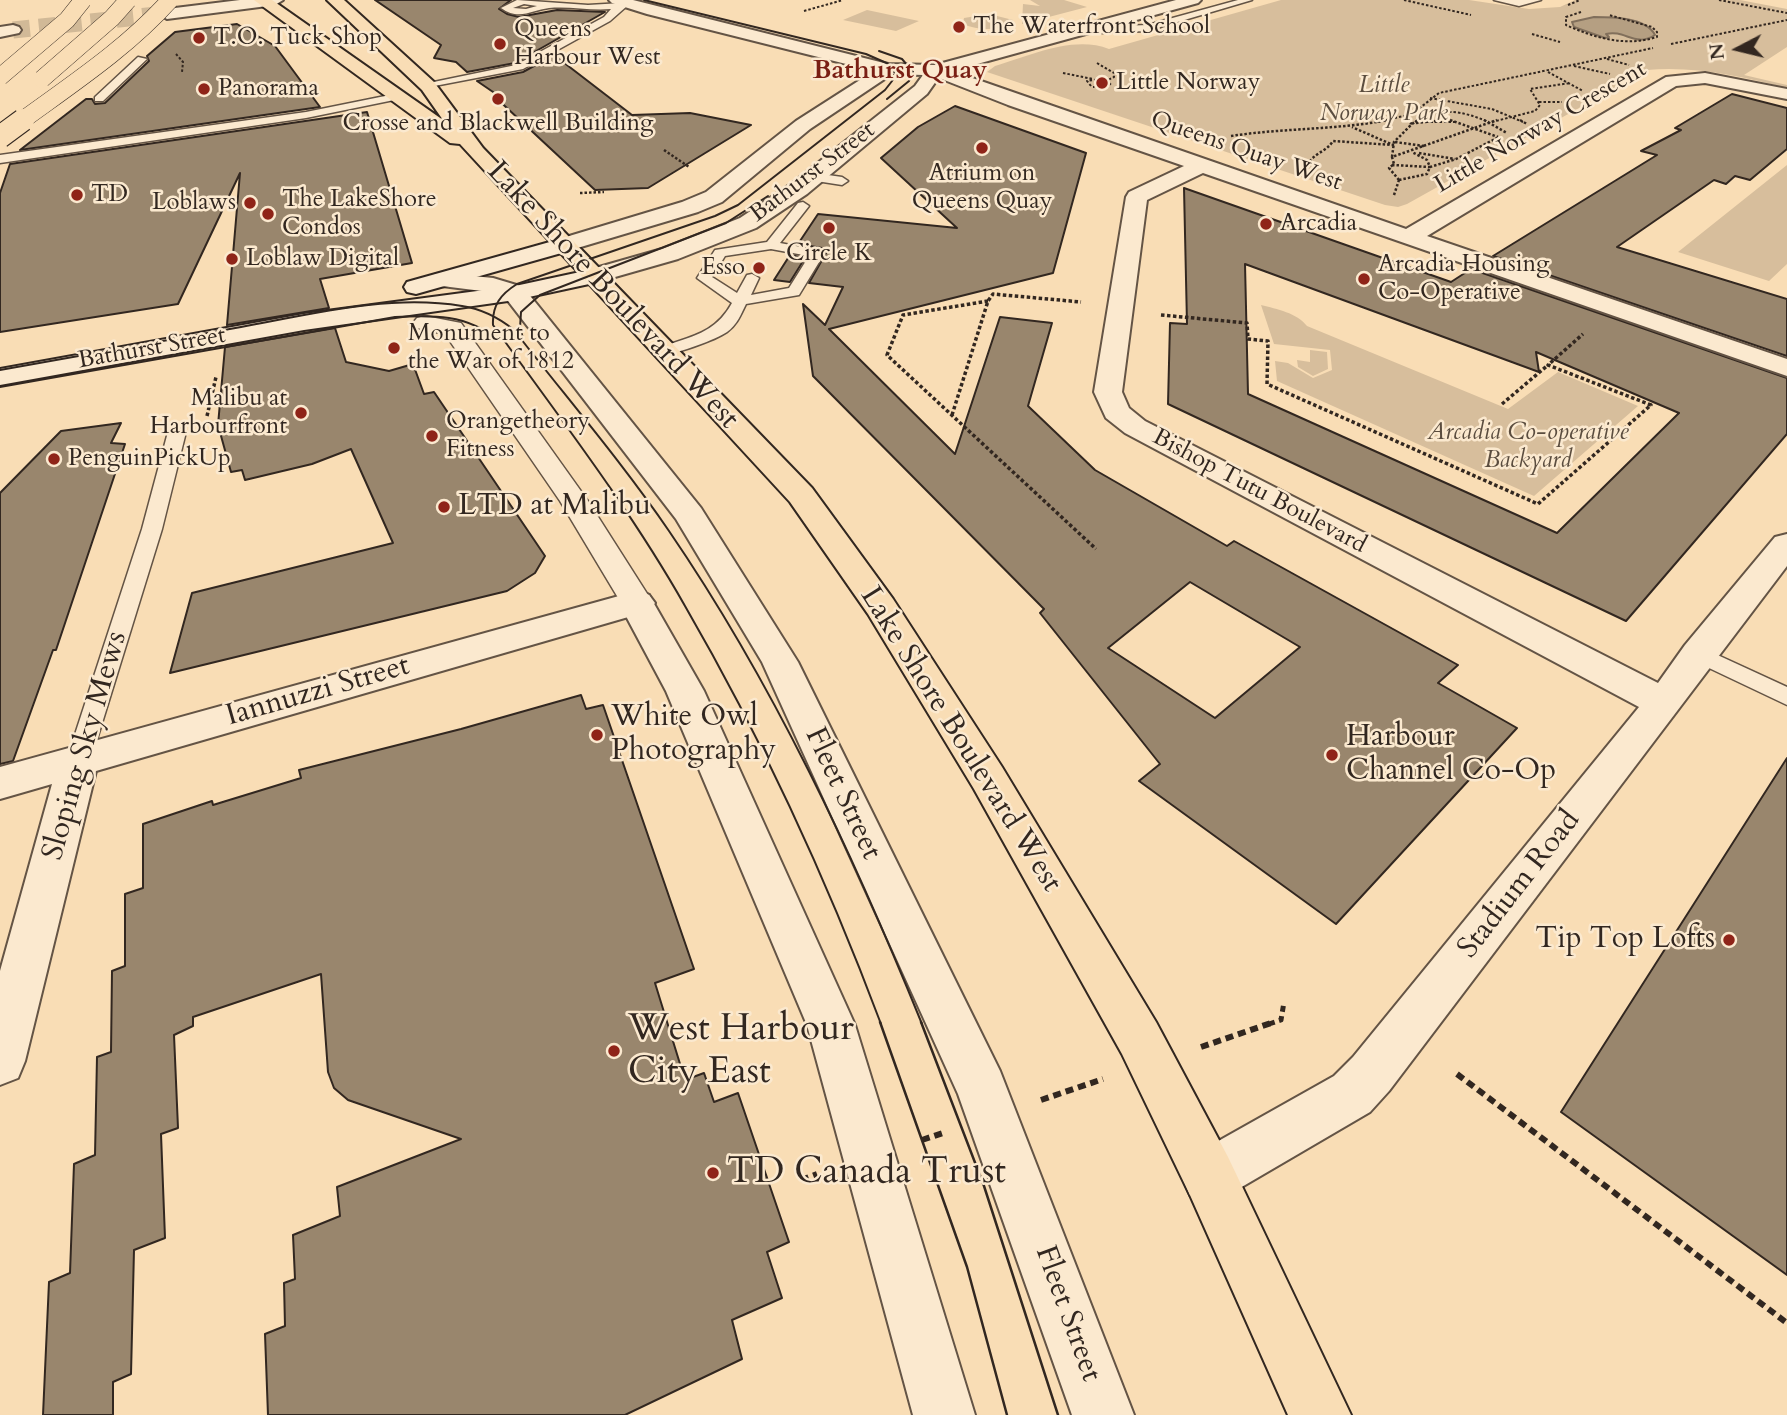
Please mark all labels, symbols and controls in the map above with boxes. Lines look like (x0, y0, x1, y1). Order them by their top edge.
place label: The Waterfront School (973, 13, 1210, 41)
north arrow (1703, 14, 1773, 84)
place label: Queens Harbour West (514, 16, 660, 72)
marker: The Waterfront School (951, 19, 967, 35)
place label: T.O. Tuck Shop (213, 24, 382, 52)
marker: T.O. Tuck Shop (191, 30, 207, 46)
marker: Queens Harbour West (492, 36, 508, 52)
text: N (1703, 42, 1731, 61)
district label: Bathurst Quay (813, 56, 987, 88)
street label: Little Norway Crescent (1430, 56, 1652, 200)
place label: Little Norway (1116, 69, 1260, 97)
park label: Little Norway Park (1320, 72, 1448, 128)
place label: Panorama (218, 75, 319, 103)
marker: Little Norway (1094, 75, 1110, 91)
marker: Panorama (196, 81, 212, 97)
marker: Crosse and Blackwell Building (490, 91, 506, 107)
street label: Queens Quay West (1147, 106, 1345, 198)
place label: Crosse and Blackwell Building (342, 110, 654, 138)
street label: Bathurst Street (745, 117, 881, 229)
marker: Atrium on Queens Quay (974, 140, 990, 156)
street label: Lake Shore Boulevard West (479, 155, 745, 437)
place label: Atrium on Queens Quay (912, 160, 1052, 216)
place label: TD (91, 181, 128, 209)
place label: The LakeShore Condos (282, 186, 437, 242)
marker: TD (69, 187, 85, 203)
place label: Loblaws (152, 189, 236, 217)
marker: Loblaws (242, 195, 258, 211)
marker: The LakeShore Condos (260, 206, 276, 222)
place label: Arcadia (1280, 210, 1357, 238)
marker: Arcadia (1258, 216, 1274, 232)
marker: Circle K (821, 220, 837, 236)
place label: Circle K (786, 240, 872, 268)
place label: Loblaw Digital (246, 245, 399, 273)
marker: Loblaw Digital (224, 251, 240, 267)
place label: Arcadia Housing Co-Operative (1378, 251, 1550, 307)
place label: Esso (701, 254, 745, 282)
marker: Esso (751, 260, 767, 276)
marker: Arcadia Housing Co-Operative (1356, 271, 1372, 287)
place label: Monument to the War of 1812 (408, 320, 574, 376)
street label: Bathurst Street (76, 322, 228, 376)
marker: Monument to the War of 1812 (386, 340, 402, 356)
place label: Malibu at Harbourfront (150, 385, 287, 441)
marker: Malibu at Harbourfront (293, 405, 309, 421)
place label: Orangetheory Fitness (446, 408, 590, 464)
park label: Arcadia Co-operative Backyard (1427, 419, 1629, 475)
street label: Bishop Tutu Boulevard (1147, 423, 1371, 561)
marker: Orangetheory Fitness (424, 428, 440, 444)
place label: PenguinPickUp (68, 445, 231, 473)
marker: PenguinPickUp (46, 451, 62, 467)
place label: LTD at Malibu (458, 489, 651, 525)
marker: LTD at Malibu (436, 499, 452, 515)
street label: Lake Shore Boulevard West (851, 581, 1069, 899)
street label: Sloping Sky Mews (36, 628, 136, 864)
street label: Iannuzzi Street (222, 649, 414, 735)
place label: White Owl Photography (611, 700, 776, 770)
place label: Harbour Channel Co-Op (1346, 720, 1556, 790)
street label: Fleet Street (796, 722, 888, 866)
marker: White Owl Photography (589, 727, 605, 743)
marker: Harbour Channel Co-Op (1324, 747, 1340, 763)
street label: Stadium Road (1451, 804, 1589, 966)
place label: Tip Top Lofts (1535, 922, 1715, 958)
marker: Tip Top Lofts (1721, 932, 1737, 948)
place label: West Harbour City East (628, 1008, 854, 1095)
marker: West Harbour City East (606, 1043, 622, 1059)
place label: TD Canada Trust (727, 1151, 1006, 1195)
marker: TD Canada Trust (705, 1165, 721, 1181)
street label: Fleet Street (1026, 1241, 1108, 1387)

